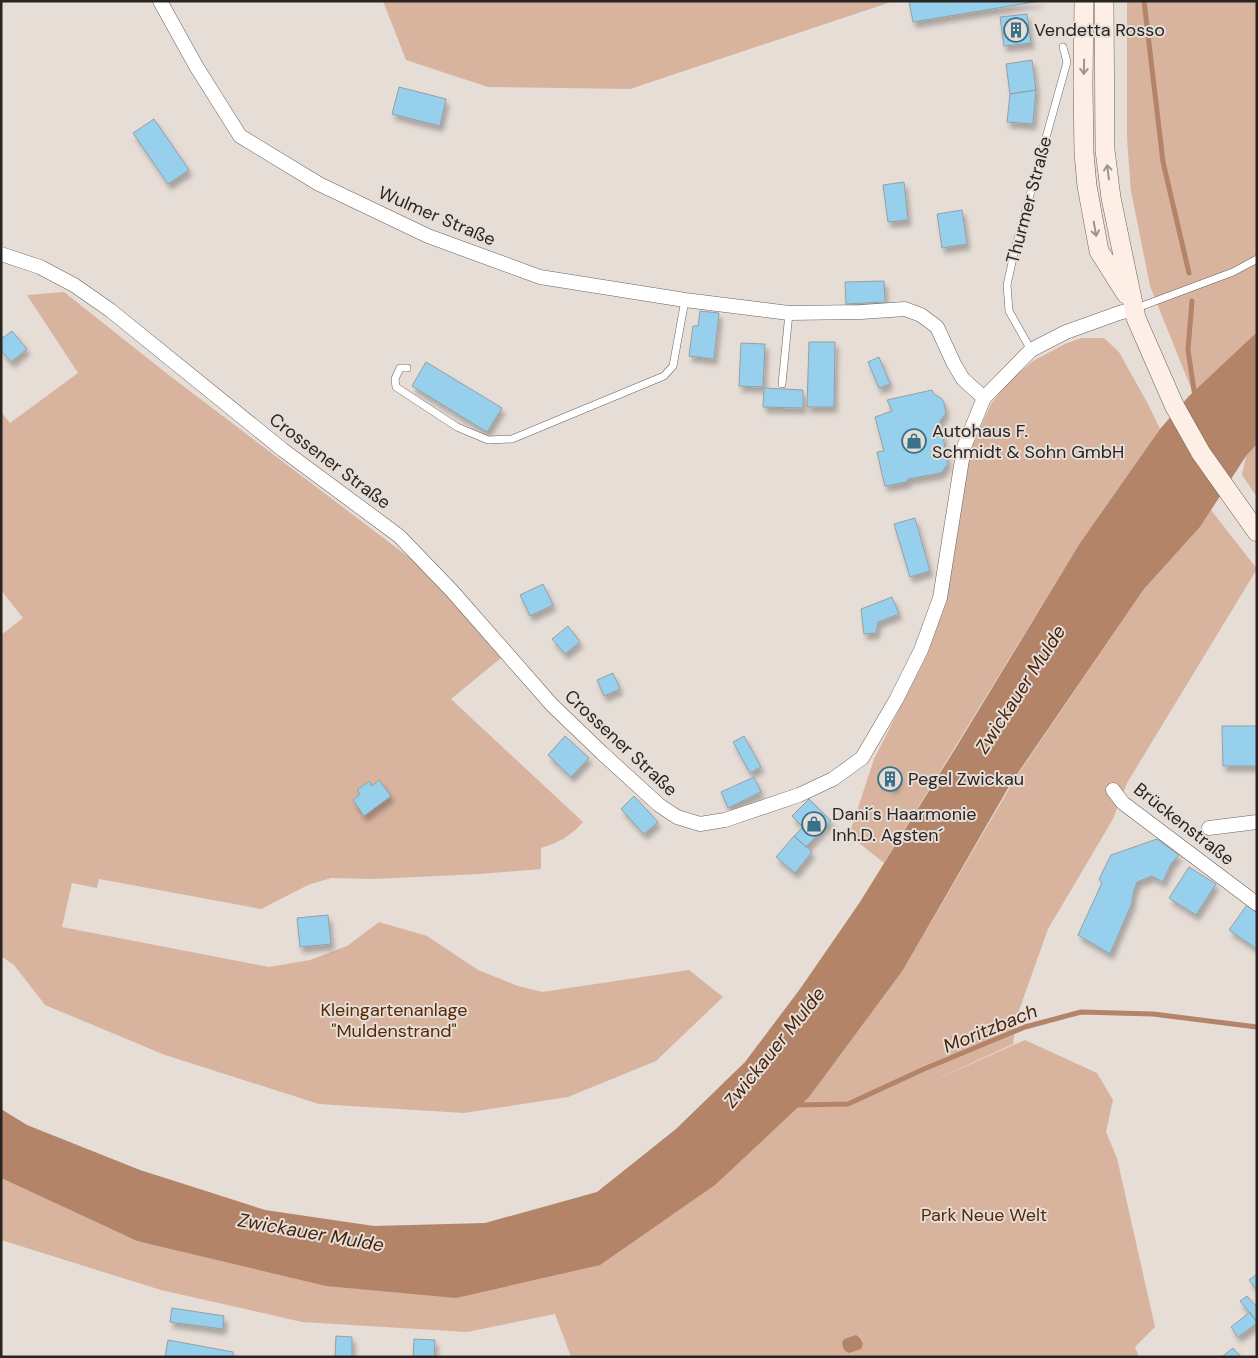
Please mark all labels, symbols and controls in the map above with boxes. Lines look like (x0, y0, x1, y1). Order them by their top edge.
building icon: Vendetta Rosso (1003, 17, 1029, 43)
place label: Vendetta Rosso (1034, 18, 1165, 42)
one-way arrow (1079, 59, 1088, 75)
street label: Thurmer Straße (1000, 134, 1058, 266)
one-way arrow (1103, 164, 1113, 180)
street label: Wulmer Straße (375, 181, 499, 251)
one-way arrow (1091, 221, 1101, 237)
street label: Crossener Straße (264, 407, 396, 515)
place label: Autohaus F. Schmidt & Sohn GmbH (932, 419, 1124, 464)
shop icon: Autohaus F. Schmidt & Sohn GmbH (901, 428, 927, 454)
water label: Zwickauer Mulde (970, 620, 1071, 758)
street label: Crossener Straße (559, 684, 683, 802)
building icon: Pegel Zwickau (877, 766, 903, 792)
place label: Pegel Zwickau (908, 767, 1024, 791)
street label: Brückenstraße (1129, 777, 1239, 871)
place label: Dani´s Haarmonie Inh.D. Agsten´ (832, 802, 977, 847)
shop icon: Dani´s Haarmonie Inh.D. Agsten´ (801, 811, 827, 837)
water label: Zwickauer Mulde (718, 982, 831, 1113)
park label: Kleingartenanlage "Muldenstrand" (320, 998, 468, 1043)
water label: Moritzbach (939, 998, 1041, 1059)
park label: Park Neue Welt (921, 1203, 1047, 1227)
water label: Zwickauer Mulde (236, 1207, 386, 1258)

